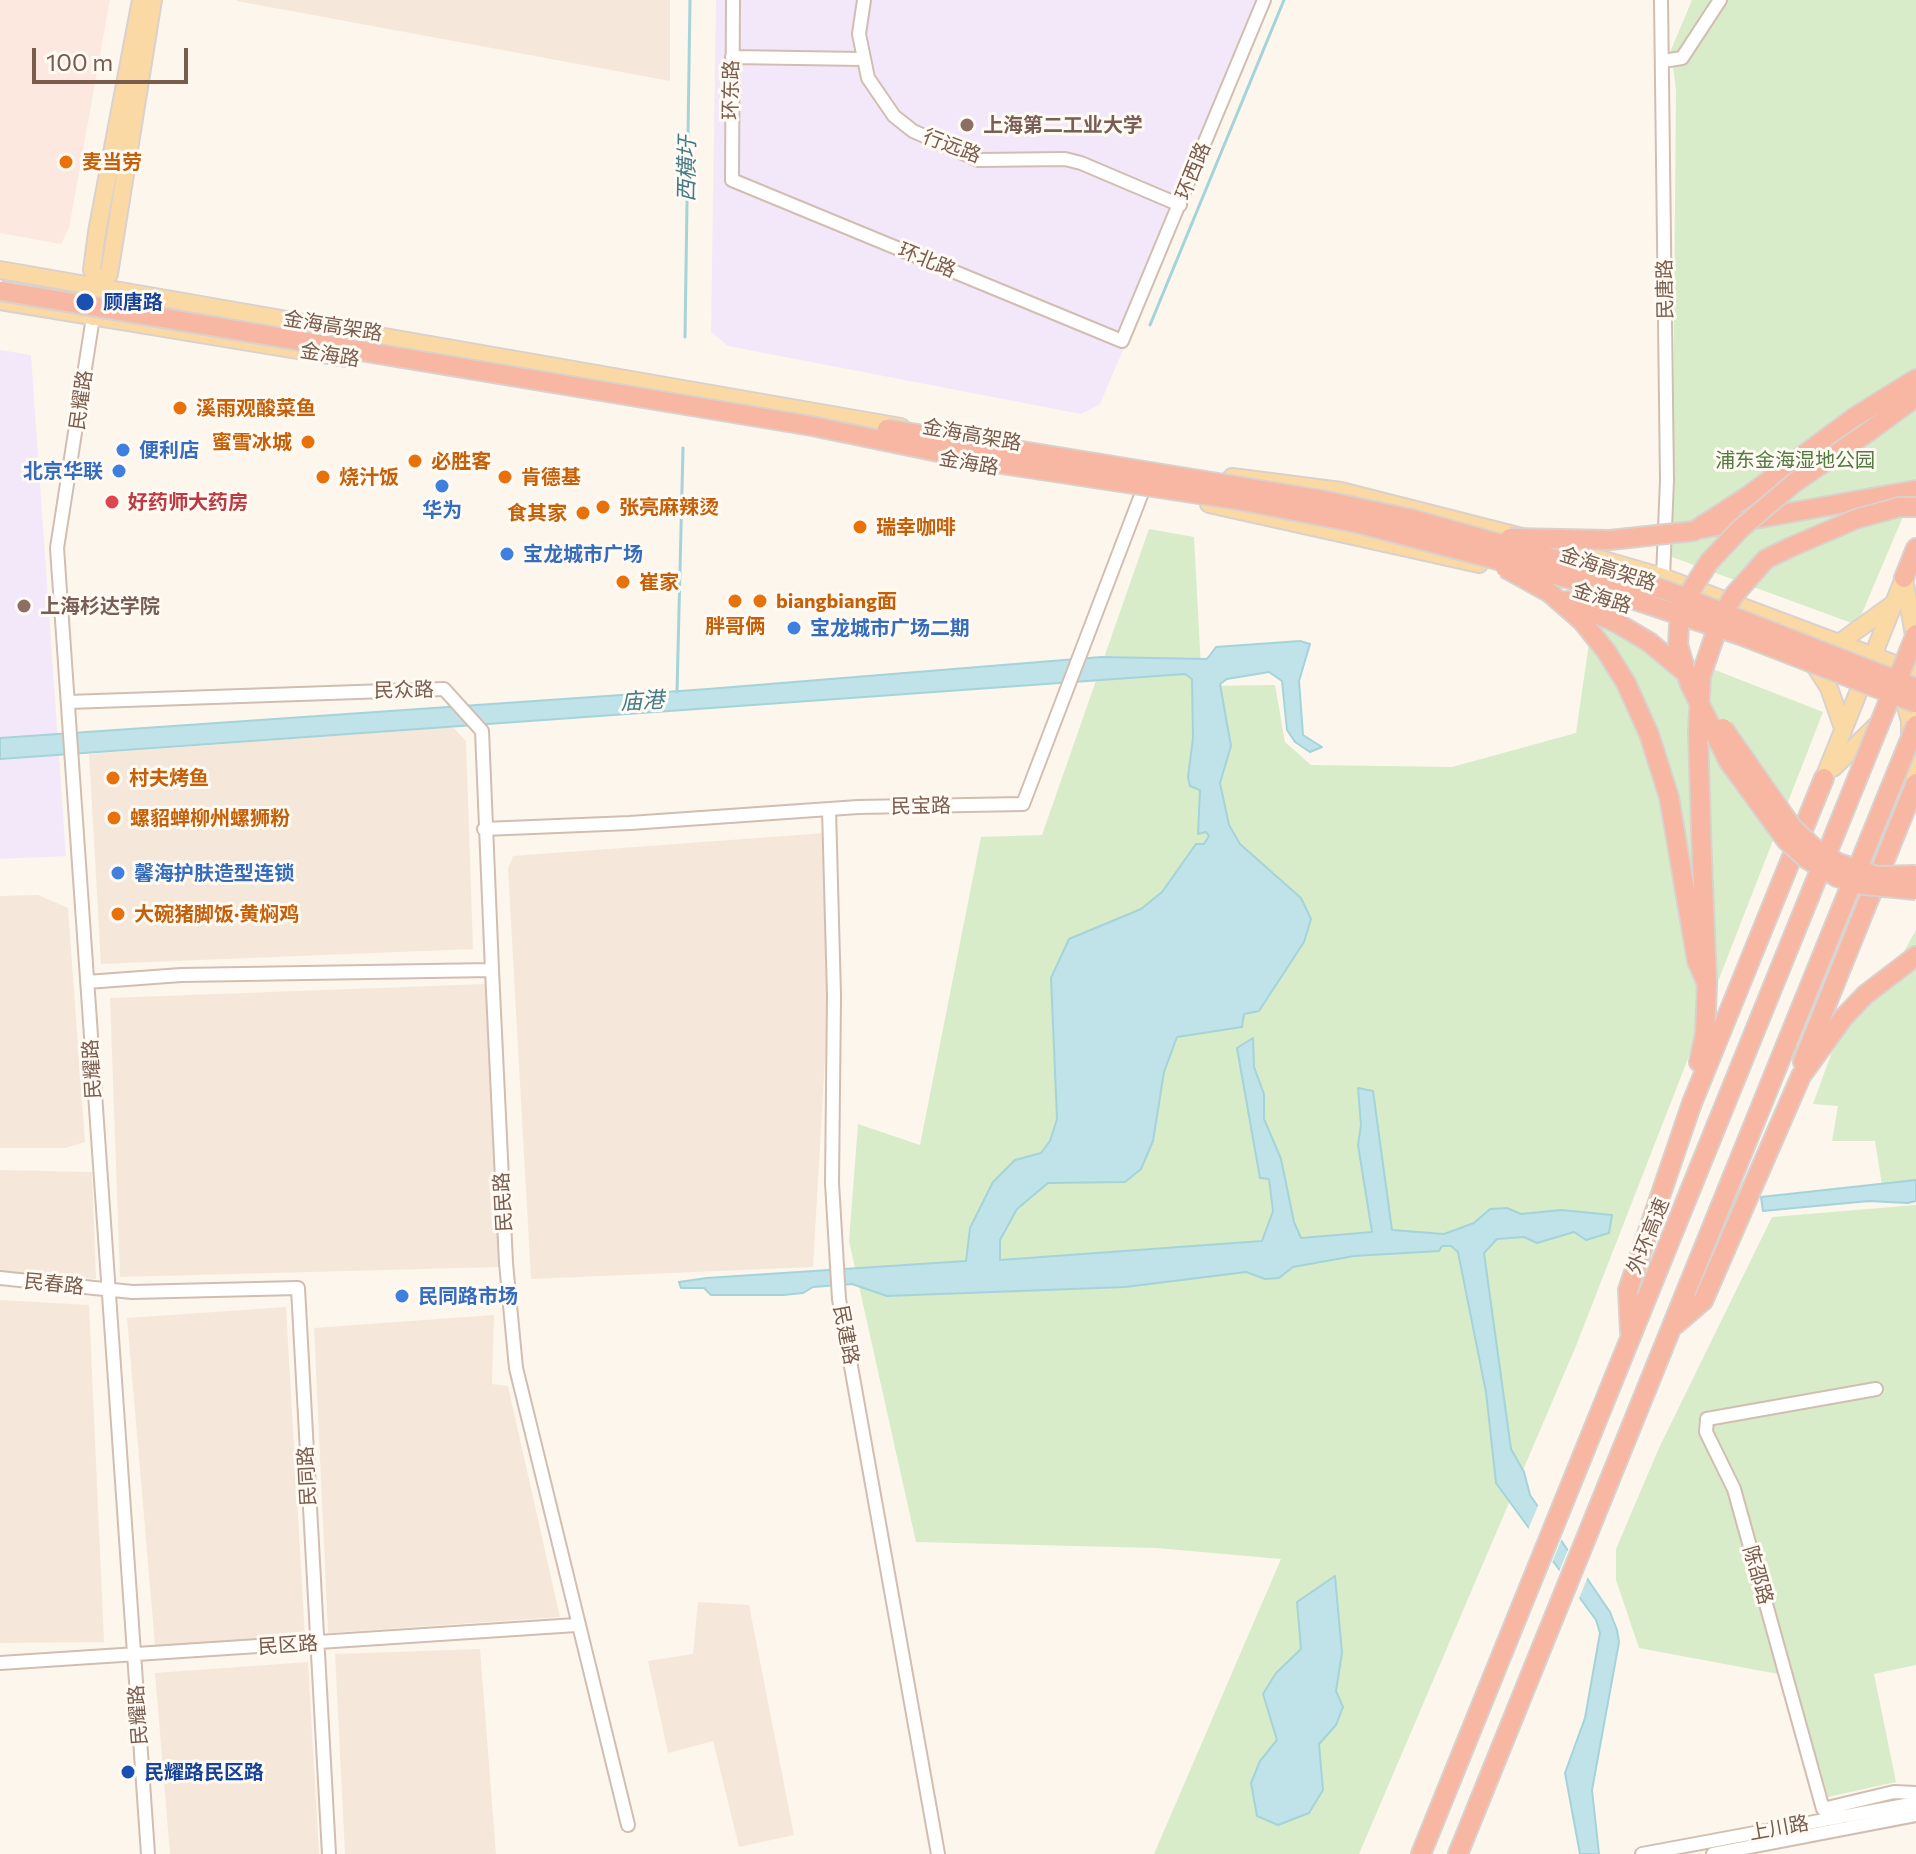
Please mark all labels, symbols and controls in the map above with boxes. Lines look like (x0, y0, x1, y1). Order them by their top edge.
scale bar (36, 32, 192, 82)
text: 100 m (46, 47, 113, 76)
street label: 环东路 (718, 60, 744, 120)
place label: 上海第二工业大学 (983, 113, 1143, 137)
marker: 上海第二工业大学 (958, 116, 976, 134)
street label: 行远路 (920, 124, 984, 168)
water label: 西横圩 (673, 136, 701, 202)
street label: 环西路 (1171, 139, 1215, 203)
place label: 麦当劳 (82, 150, 142, 174)
marker: 麦当劳 (57, 153, 75, 171)
street label: 环北路 (895, 238, 959, 282)
street label: 民唐路 (1652, 259, 1678, 319)
place label: 顾唐路 (103, 290, 163, 314)
marker: 顾唐路 (74, 291, 96, 313)
street label: 金海高架路 (282, 306, 384, 346)
street label: 金海路 (298, 338, 362, 372)
street label: 民耀路 (65, 369, 97, 431)
place label: 溪雨观酸菜鱼 (196, 396, 316, 420)
marker: 溪雨观酸菜鱼 (171, 399, 189, 417)
street label: 金海高架路 (921, 414, 1023, 456)
place label: 蜜雪冰城 (212, 430, 292, 454)
marker: 蜜雪冰城 (299, 433, 317, 451)
place label: 便利店 (139, 438, 199, 462)
marker: 便利店 (114, 441, 132, 459)
street label: 金海路 (937, 446, 1001, 480)
park label: 浦东金海湿地公园 (1715, 448, 1875, 472)
place label: 必胜客 (431, 449, 491, 473)
marker: 必胜客 (406, 452, 424, 470)
place label: 北京华联 (23, 459, 103, 483)
marker: 北京华联 (110, 462, 128, 480)
place label: 烧汁饭 (339, 465, 399, 489)
place label: 肯德基 (521, 465, 581, 489)
marker: 烧汁饭 (314, 468, 332, 486)
marker: 肯德基 (496, 468, 514, 486)
marker: 华为 (433, 477, 451, 495)
place label: 好药师大药房 (128, 490, 248, 514)
marker: 好药师大药房 (103, 493, 121, 511)
place label: 张亮麻辣烫 (619, 495, 719, 519)
place label: 华为 (422, 498, 462, 522)
marker: 张亮麻辣烫 (594, 498, 612, 516)
place label: 食其家 (507, 501, 567, 525)
marker: 食其家 (574, 504, 592, 522)
place label: 瑞幸咖啡 (876, 515, 956, 539)
marker: 瑞幸咖啡 (851, 518, 869, 536)
place label: 宝龙城市广场 (523, 542, 643, 566)
street label: 金海高架路 (1557, 542, 1659, 596)
marker: 宝龙城市广场 (498, 545, 516, 563)
place label: 崔家 (639, 570, 679, 594)
marker: 崔家 (614, 573, 632, 591)
street label: 金海路 (1570, 578, 1634, 618)
place label: biangbiang面 (776, 589, 897, 613)
marker: 胖哥俩 (726, 592, 744, 610)
marker: biangbiang面 (751, 592, 769, 610)
place label: 上海杉达学院 (40, 594, 160, 618)
marker: 上海杉达学院 (15, 597, 33, 615)
place label: 胖哥俩 (705, 614, 765, 638)
place label: 宝龙城市广场二期 (810, 616, 970, 640)
marker: 宝龙城市广场二期 (785, 619, 803, 637)
street label: 民众路 (374, 677, 434, 703)
water label: 庙港 (619, 687, 665, 715)
place label: 村夫烤鱼 (129, 766, 209, 790)
marker: 村夫烤鱼 (104, 769, 122, 787)
street label: 民宝路 (891, 793, 951, 819)
place label: 螺貂蝉柳州螺狮粉 (130, 806, 290, 830)
marker: 螺貂蝉柳州螺狮粉 (105, 809, 123, 827)
place label: 馨海护肤造型连锁 (134, 861, 294, 885)
marker: 馨海护肤造型连锁 (109, 864, 127, 882)
place label: 大碗猪脚饭·黄焖鸡 (134, 902, 299, 926)
marker: 大碗猪脚饭·黄焖鸡 (109, 905, 127, 923)
street label: 民耀路 (78, 1038, 106, 1100)
street label: 民民路 (489, 1171, 517, 1233)
street label: 外环高速 (1622, 1194, 1674, 1278)
street label: 民春路 (23, 1269, 85, 1299)
place label: 民同路市场 (418, 1284, 518, 1308)
marker: 民同路市场 (393, 1287, 411, 1305)
street label: 民建路 (828, 1303, 864, 1367)
street label: 民同路 (293, 1445, 321, 1507)
street label: 陈邵路 (1738, 1543, 1778, 1607)
street label: 民区路 (257, 1631, 319, 1659)
street label: 民耀路 (124, 1684, 152, 1746)
place label: 民耀路民区路 (144, 1760, 264, 1784)
marker: 民耀路民区路 (119, 1763, 137, 1781)
street label: 上川路 (1747, 1811, 1811, 1845)

